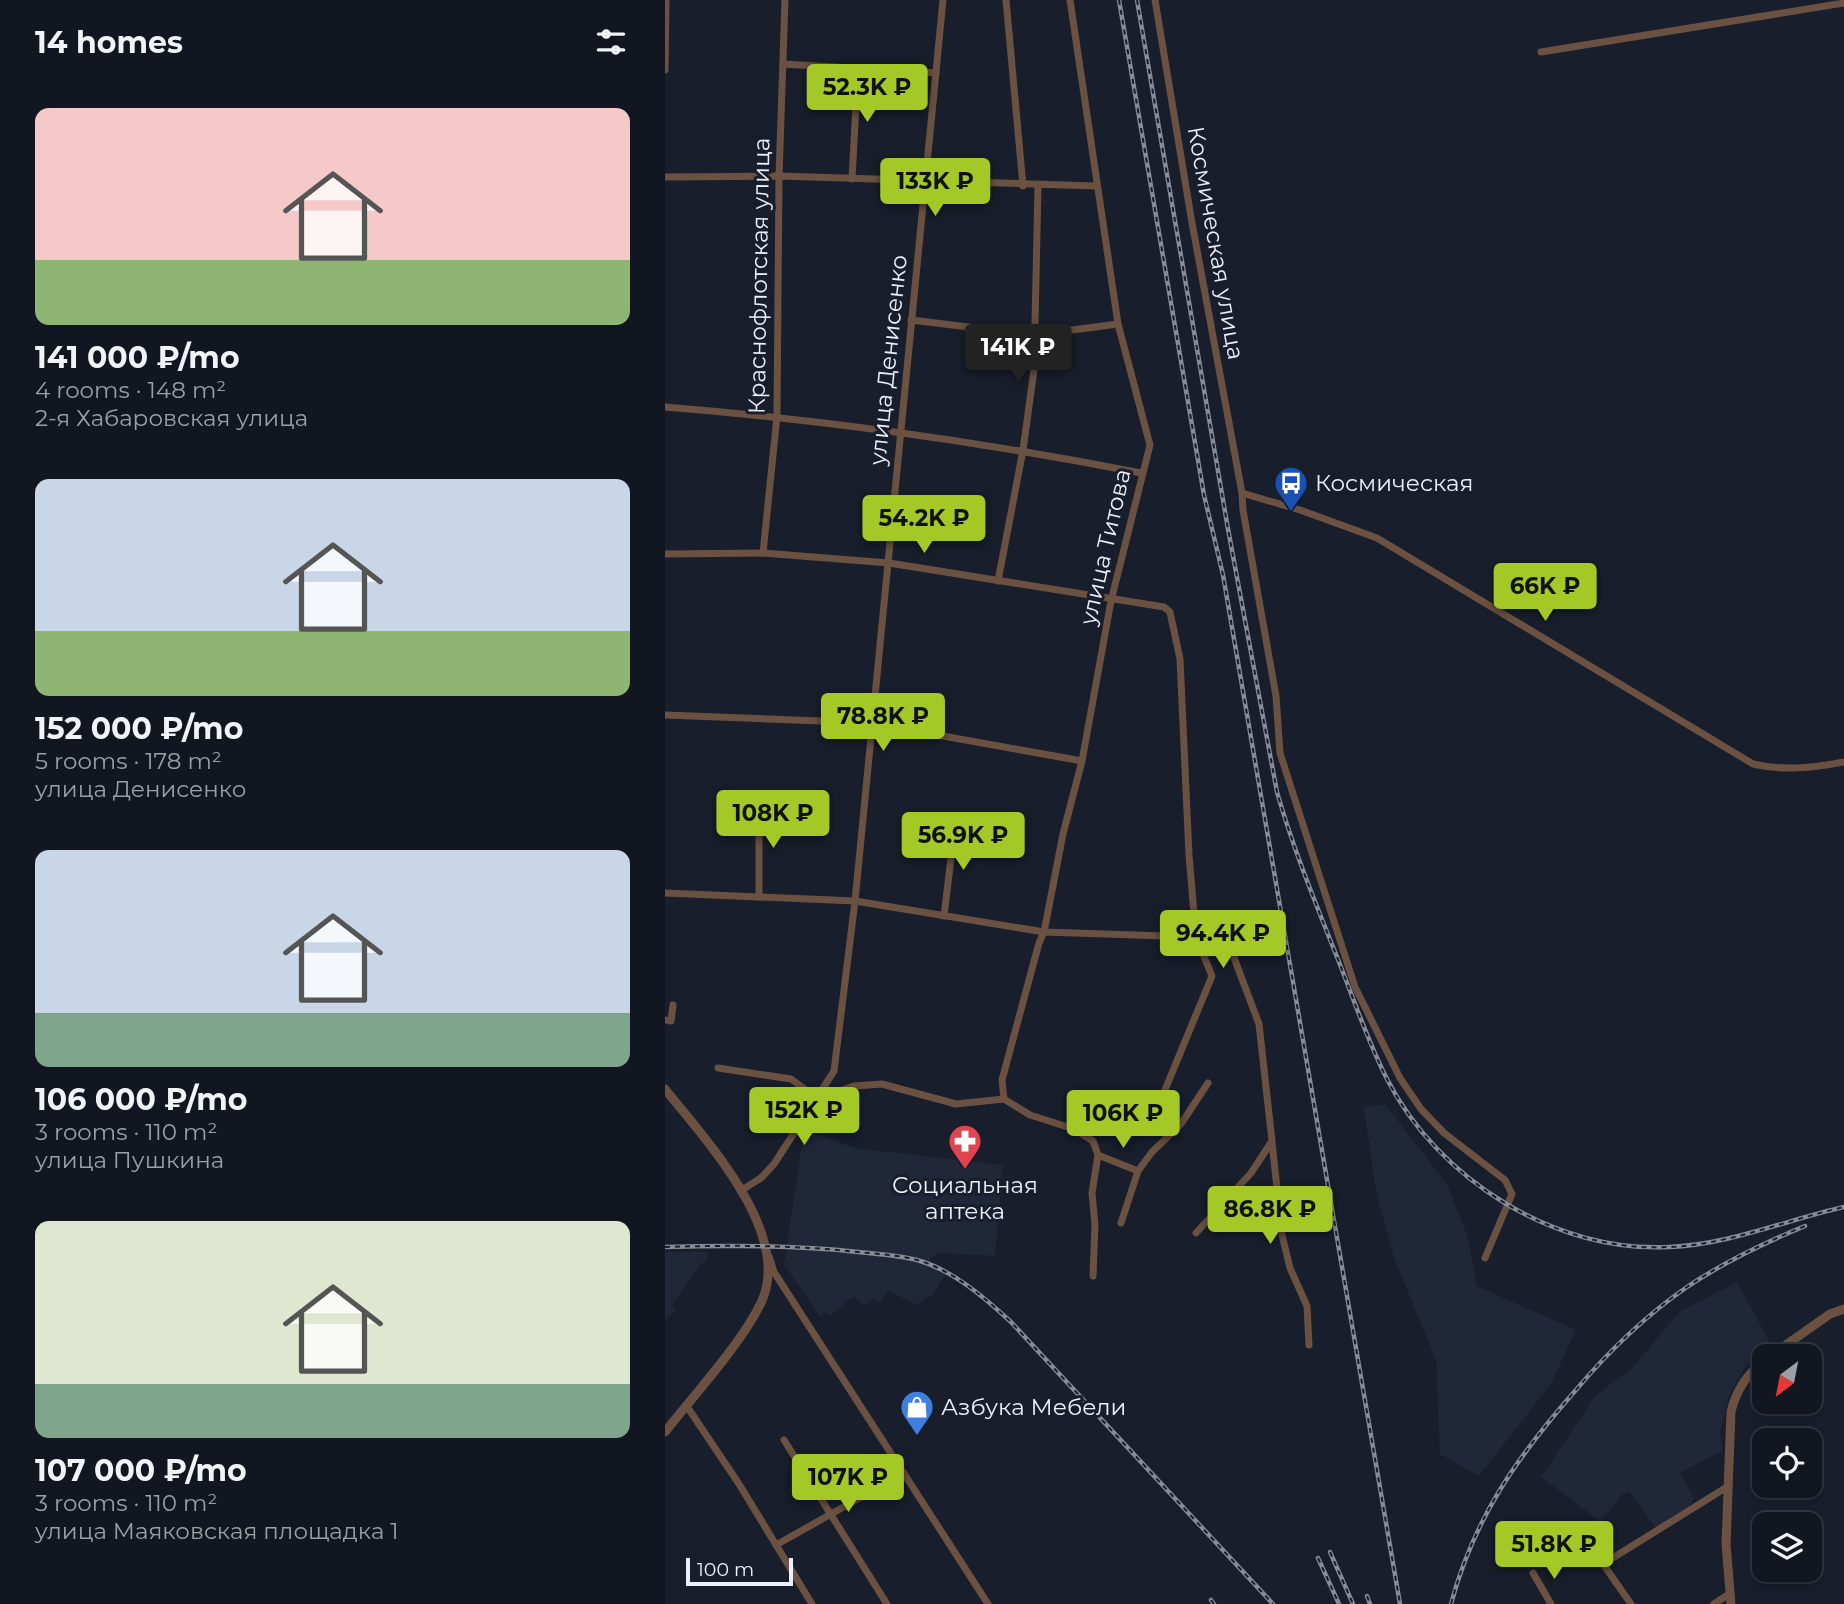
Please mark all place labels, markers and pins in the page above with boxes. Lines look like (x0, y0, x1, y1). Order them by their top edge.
pin: 52.3K ₽ (802, 64, 932, 124)
pin: 133K ₽ (878, 158, 992, 218)
pin: 141K ₽ (961, 324, 1075, 384)
bus stop icon: Космическая (1272, 464, 1310, 513)
place label: Космическая (1315, 469, 1473, 497)
pin: 54.2K ₽ (859, 496, 989, 555)
pin: 66K ₽ (1496, 564, 1594, 623)
pin: 78.8K ₽ (818, 694, 948, 753)
pin: 108K ₽ (716, 790, 830, 850)
pin: 56.9K ₽ (898, 812, 1028, 872)
pin: 94.4K ₽ (1158, 911, 1288, 970)
pin: 152K ₽ (747, 1088, 861, 1147)
pin: 106K ₽ (1066, 1090, 1180, 1150)
pharmacy icon: Социальная аптека (946, 1122, 984, 1171)
place label: Социальная аптека (892, 1171, 1038, 1225)
pin: 86.8K ₽ (1205, 1186, 1335, 1246)
shop icon: Азбука Мебели (898, 1388, 936, 1437)
place label: Азбука Мебели (941, 1393, 1126, 1421)
pin: 107K ₽ (791, 1454, 905, 1514)
pin: 51.8K ₽ (1489, 1522, 1619, 1581)

